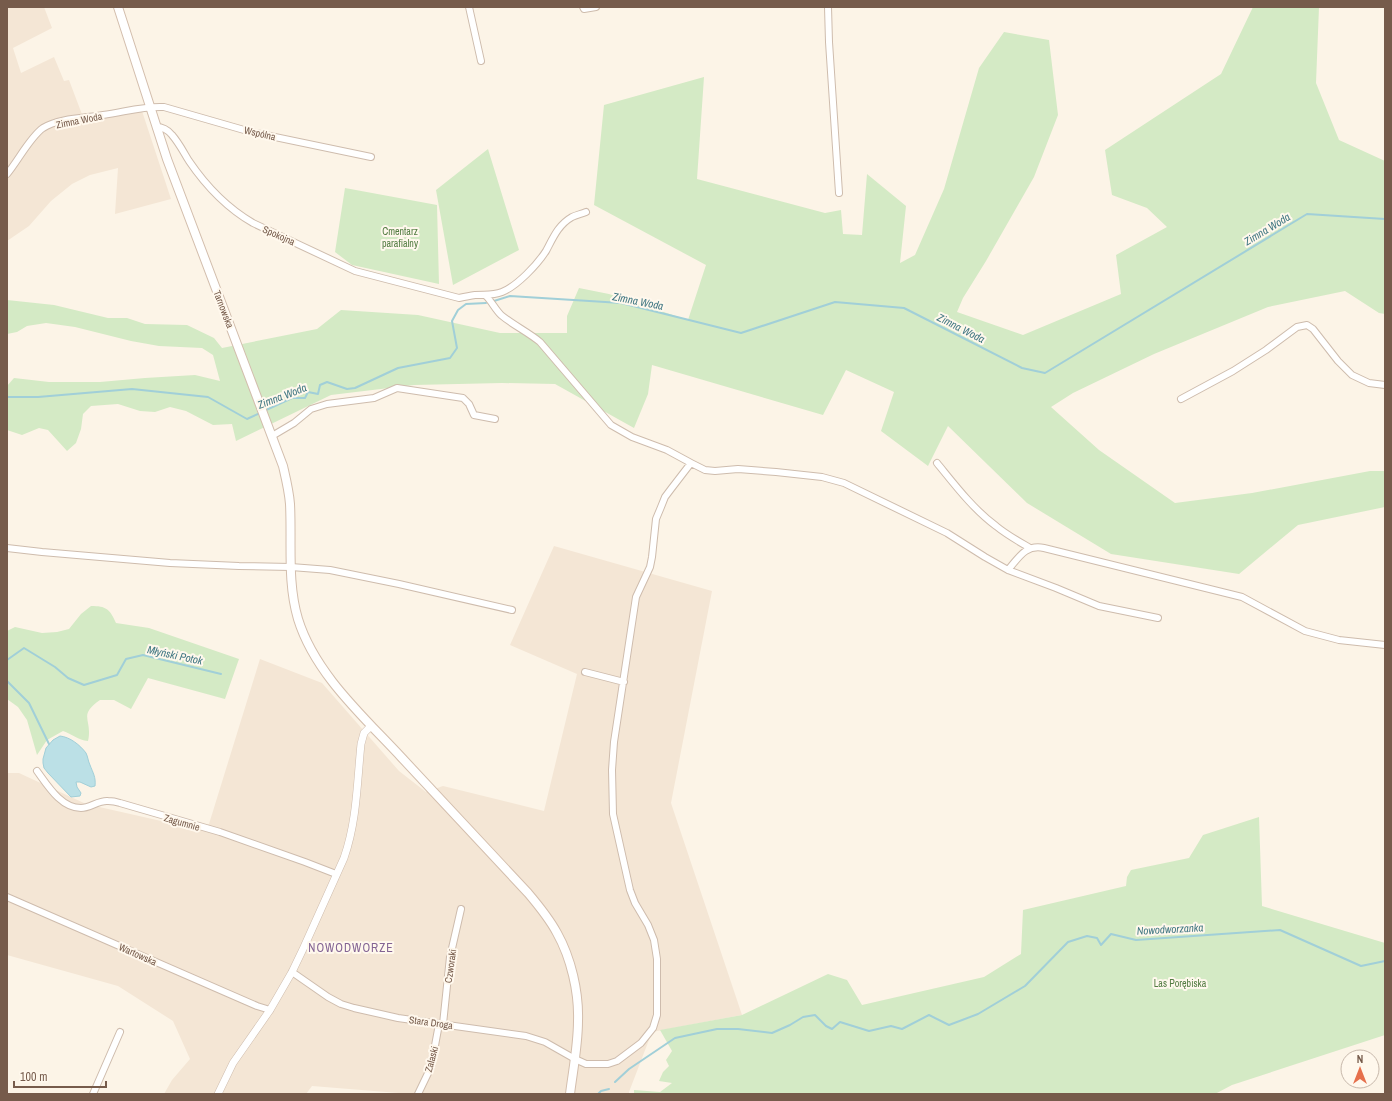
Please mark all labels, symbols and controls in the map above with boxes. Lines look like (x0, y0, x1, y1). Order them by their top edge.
street label: Zimna Woda (55, 110, 104, 131)
street label: Wspólna (243, 124, 277, 144)
water label: Zimna Woda (1240, 210, 1293, 249)
street label: Spokojna (261, 223, 297, 249)
park label: Cmentarz parafialny (382, 225, 419, 250)
street label: Tarnowska (210, 288, 237, 330)
water label: Zimna Woda (610, 289, 665, 313)
water label: Zimna Woda (934, 310, 987, 346)
water label: Zimna Woda (255, 380, 309, 412)
water label: Młyński Potok (146, 642, 204, 668)
street label: Zagumnie (162, 811, 202, 834)
water label: Nowodworzanka (1136, 920, 1204, 938)
street label: Wartowska (117, 940, 159, 969)
district label: NOWODWORZE (308, 940, 394, 956)
street label: Czworaki (442, 948, 459, 984)
park label: Las Porębiska (1154, 977, 1207, 990)
street label: Stara Droga (408, 1013, 454, 1032)
street label: Zalaski (422, 1045, 441, 1074)
north arrow (1340, 1049, 1380, 1089)
text: N (1357, 1052, 1363, 1066)
scale bar (14, 1063, 106, 1089)
text: 100 m (20, 1069, 47, 1085)

